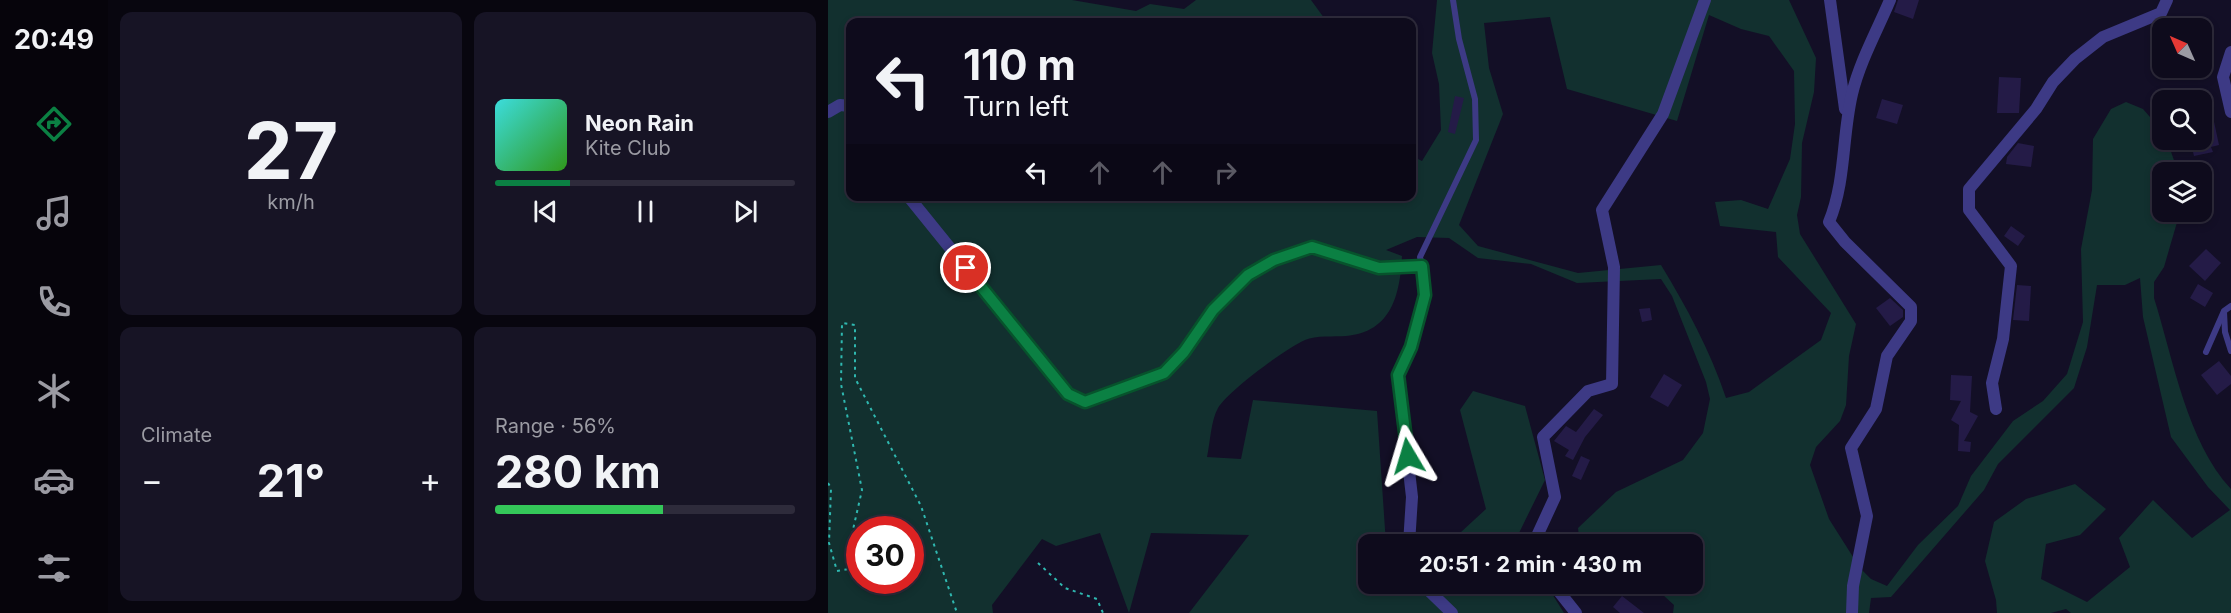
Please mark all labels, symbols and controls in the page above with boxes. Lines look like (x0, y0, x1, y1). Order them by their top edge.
north arrow (2152, 18, 2212, 78)
map controls (2152, 18, 2212, 222)
text: 20:49 (14, 23, 94, 56)
text: 110 m (963, 39, 1076, 90)
icon: left (864, 42, 942, 120)
text: Turn left (963, 90, 1069, 123)
button: search (2152, 90, 2212, 150)
icon: directions (33, 103, 75, 145)
text: 27 (244, 103, 338, 198)
text: Neon Rain (585, 110, 694, 136)
text: Kite Club (585, 136, 671, 160)
icon: left (1020, 156, 1053, 189)
icon: ahead (1083, 156, 1116, 189)
icon: ahead (1146, 156, 1179, 189)
icon: right (1209, 156, 1242, 189)
button: layers (2152, 162, 2212, 222)
text: km/h (267, 190, 315, 214)
icon: music (33, 192, 75, 234)
icon: previous (529, 195, 562, 228)
icon: pause (629, 195, 662, 228)
icon: next (729, 195, 762, 228)
pin (940, 242, 991, 293)
icon: arrive (949, 251, 982, 284)
icon: phone (33, 281, 75, 323)
icon: climate (33, 370, 75, 412)
text: Range · 56% (495, 414, 616, 438)
text: Climate (141, 423, 212, 447)
position arrow (1376, 424, 1440, 488)
text: 280 km (495, 444, 661, 499)
text: 21° (257, 453, 325, 508)
icon: car (33, 459, 75, 501)
text: − (141, 460, 163, 500)
text: + (419, 460, 441, 500)
speed limit sign: 30 (846, 516, 924, 594)
icon: filters (33, 547, 75, 589)
text: 20:51 · 2 min · 430 m (1419, 551, 1642, 577)

